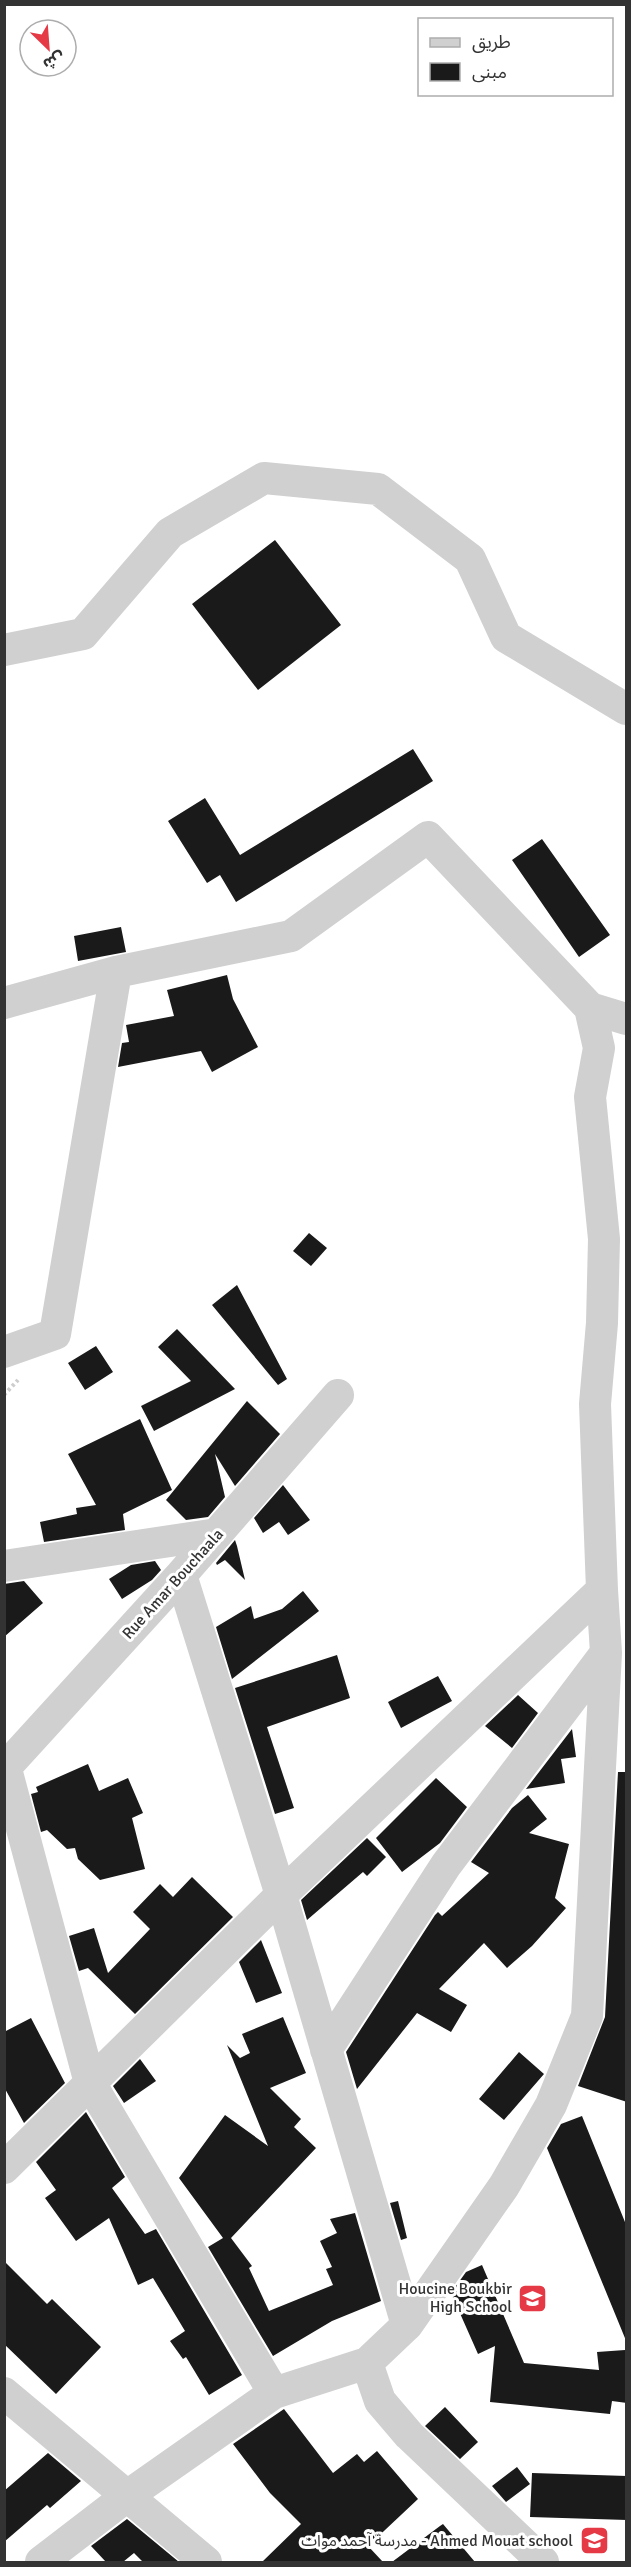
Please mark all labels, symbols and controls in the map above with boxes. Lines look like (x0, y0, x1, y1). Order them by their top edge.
north arrow (18, 18, 78, 78)
legend (418, 18, 613, 96)
text: طريق (472, 31, 511, 53)
text: ش (40, 47, 68, 74)
text: مبنى (472, 61, 507, 83)
street label: Rue Amar Bouchaala (118, 1525, 228, 1643)
place label: Houcine Boukbir High School (398, 2279, 512, 2317)
school or university icon: Houcine Boukbir High School (517, 2282, 549, 2314)
school or university icon: مدرسة آحمد موات - Ahmed Mouat school (578, 2525, 610, 2557)
place label: مدرسة آحمد موات - Ahmed Mouat school (301, 2531, 573, 2551)

